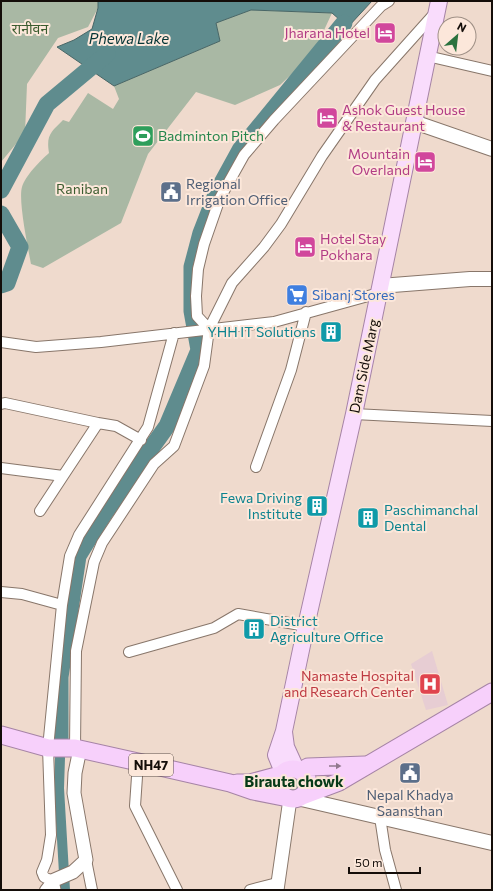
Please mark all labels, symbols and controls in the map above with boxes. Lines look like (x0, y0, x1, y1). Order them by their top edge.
north arrow (437, 16, 477, 56)
text: N (455, 19, 469, 34)
park label: रानीवन (12, 20, 48, 37)
hotel icon: Jharana Hotel (372, 20, 398, 46)
place label: Jharana Hotel (284, 24, 370, 41)
water label: Phewa Lake (89, 29, 169, 47)
place label: Ashok Guest House & Restaurant (342, 101, 465, 134)
hotel icon: Ashok Guest House & Restaurant (314, 105, 340, 131)
sports icon: Badminton Pitch (130, 123, 156, 149)
place label: Badminton Pitch (158, 127, 264, 144)
place label: Mountain Overland (348, 145, 410, 178)
hotel icon: Mountain Overland (412, 149, 438, 175)
place label: Regional Irrigation Office (186, 175, 288, 208)
public building icon: Regional Irrigation Office (158, 179, 184, 205)
park label: Raniban (56, 180, 108, 197)
place label: Hotel Stay Pokhara (320, 230, 386, 263)
hotel icon: Hotel Stay Pokhara (292, 234, 318, 260)
supermarket icon: Sibanj Stores (284, 282, 310, 308)
place label: Sibanj Stores (312, 286, 395, 303)
street label: Dam Side Marg (345, 317, 382, 415)
building icon: YHH IT Solutions (318, 319, 344, 345)
place label: YHH IT Solutions (208, 323, 316, 340)
place label: Fewa Driving Institute (220, 489, 302, 522)
building icon: Fewa Driving Institute (304, 493, 330, 519)
place label: Paschimanchal Dental (384, 501, 478, 534)
building icon: Paschimanchal Dental (355, 505, 381, 531)
place label: District Agriculture Office (270, 612, 383, 645)
building icon: District Agriculture Office (241, 616, 267, 642)
place label: Namaste Hospital and Research Center (284, 667, 414, 700)
hospital icon: Namaste Hospital and Research Center (417, 671, 443, 697)
road number: NH47 (129, 754, 173, 776)
public building icon: Nepal Khadya Saansthan (397, 760, 423, 786)
one-way arrow (329, 763, 342, 769)
district label: Birauta chowk (244, 772, 344, 790)
place label: Nepal Khadya Saansthan (366, 786, 454, 819)
scale bar (349, 849, 420, 875)
text: 50 m (355, 855, 383, 869)

